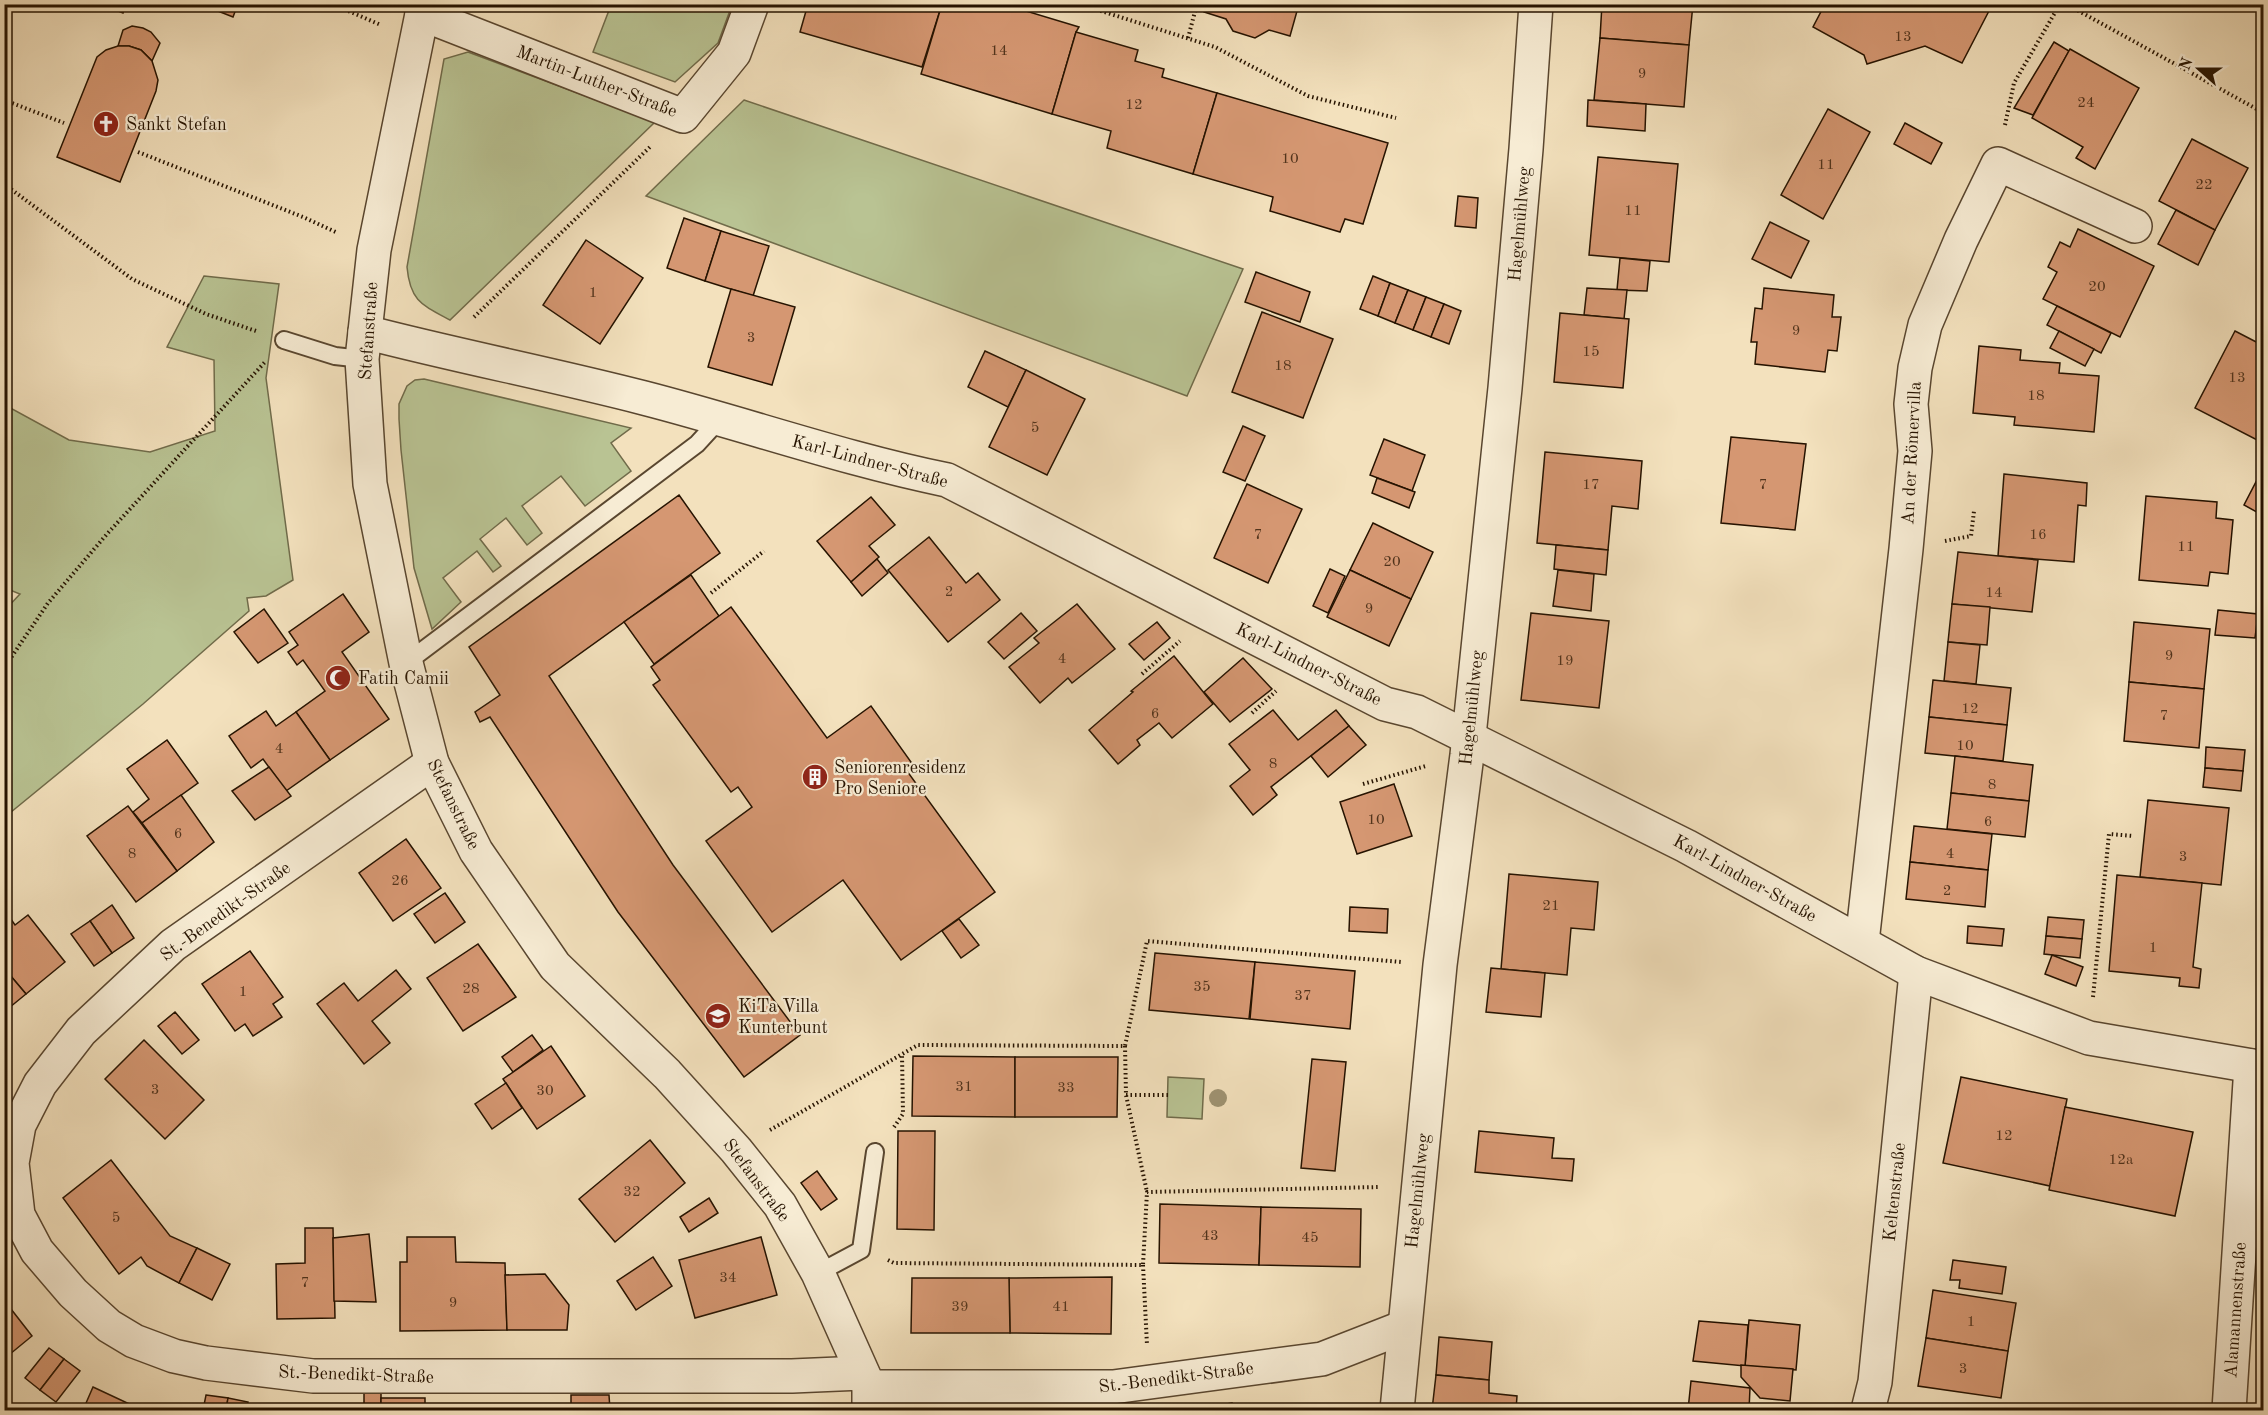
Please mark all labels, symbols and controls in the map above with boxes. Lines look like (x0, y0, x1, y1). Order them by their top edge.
house number: 13 (1894, 30, 1912, 45)
north arrow (2169, 39, 2229, 99)
street label: Martin-Luther-Straße (514, 43, 679, 121)
house number: 14 (990, 44, 1008, 59)
text: N (2177, 55, 2197, 73)
house number: 9 (1638, 67, 1646, 82)
house number: 24 (2077, 96, 2095, 111)
house number: 12 (1125, 98, 1143, 113)
church icon: Sankt Stefan (91, 109, 121, 139)
place label: Sankt Stefan (126, 116, 227, 134)
house number: 10 (1281, 152, 1299, 167)
house number: 11 (1817, 158, 1835, 173)
street label: Hagelmühlweg (1506, 165, 1534, 282)
house number: 22 (2195, 178, 2213, 193)
house number: 11 (1624, 204, 1642, 219)
house number: 20 (2088, 280, 2106, 295)
street label: Stefanstraße (357, 281, 381, 381)
house number: 1 (589, 286, 597, 301)
house number: 9 (1792, 324, 1800, 339)
house number: 3 (747, 331, 755, 346)
house number: 15 (1582, 345, 1600, 360)
house number: 18 (1274, 359, 1292, 374)
house number: 13 (2228, 371, 2246, 386)
street label: An der Römervilla (1899, 381, 1925, 525)
house number: 18 (2027, 389, 2045, 404)
house number: 5 (1031, 421, 1039, 436)
street label: Karl-Lindner-Straße (790, 432, 950, 491)
house number: 17 (1582, 478, 1600, 493)
house number: 7 (1759, 478, 1767, 493)
house number: 7 (1254, 528, 1262, 543)
house number: 16 (2029, 528, 2047, 543)
house number: 11 (2177, 540, 2195, 555)
house number: 20 (1383, 555, 1401, 570)
house number: 2 (945, 585, 953, 600)
house number: 14 (1985, 586, 2003, 601)
house number: 9 (1365, 602, 1373, 617)
street label: Karl-Lindner-Straße (1233, 620, 1384, 709)
street label: Hagelmühlweg (1457, 649, 1487, 767)
house number: 9 (2165, 649, 2173, 664)
house number: 4 (1058, 652, 1066, 667)
house number: 19 (1556, 654, 1574, 669)
mosque icon: Fatih Camii (323, 663, 353, 693)
place label: Fatih Camii (358, 670, 449, 688)
house number: 12 (1961, 702, 1979, 717)
house number: 6 (1151, 707, 1159, 722)
house number: 7 (2160, 709, 2168, 724)
house number: 10 (1956, 739, 1974, 754)
house number: 4 (275, 742, 283, 757)
street label: Stefanstraße (423, 756, 483, 853)
house number: 8 (1269, 757, 1277, 772)
place label: Seniorenresidenz Pro Seniore (834, 759, 966, 798)
building icon: Seniorenresidenz Pro Seniore (800, 762, 830, 792)
house number: 8 (1988, 778, 1996, 793)
house number: 10 (1367, 813, 1385, 828)
house number: 6 (1984, 815, 1992, 830)
house number: 6 (174, 827, 182, 842)
street label: Karl-Lindner-Straße (1670, 832, 1819, 926)
house number: 8 (128, 847, 136, 862)
house number: 4 (1946, 847, 1954, 862)
house number: 3 (2179, 850, 2187, 865)
street label: St.-Benedikt-Straße (157, 859, 294, 965)
house number: 26 (391, 874, 409, 889)
house number: 2 (1943, 884, 1951, 899)
house number: 21 (1542, 899, 1560, 914)
house number: 1 (2149, 941, 2157, 956)
house number: 35 (1193, 980, 1211, 995)
house number: 28 (462, 982, 480, 997)
house number: 1 (239, 985, 247, 1000)
house number: 37 (1294, 989, 1312, 1004)
place label: KiTa Villa Kunterbunt (738, 998, 828, 1037)
school or university icon: KiTa Villa Kunterbunt (703, 1001, 733, 1031)
house number: 31 (955, 1080, 973, 1095)
house number: 33 (1057, 1081, 1075, 1096)
house number: 3 (151, 1083, 159, 1098)
house number: 30 (536, 1084, 554, 1099)
house number: 12 (1995, 1129, 2013, 1144)
street label: Hagelmühlweg (1403, 1132, 1433, 1250)
street label: Stefanstraße (719, 1136, 793, 1225)
street label: Keltenstraße (1881, 1142, 1909, 1242)
house number: 12a (2109, 1153, 2134, 1168)
house number: 32 (623, 1185, 641, 1200)
house number: 5 (112, 1211, 120, 1226)
house number: 43 (1201, 1229, 1219, 1244)
house number: 45 (1301, 1231, 1319, 1246)
street label: Alamannenstraße (2222, 1241, 2250, 1379)
house number: 34 (719, 1271, 737, 1286)
house number: 7 (301, 1276, 309, 1291)
house number: 9 (449, 1296, 457, 1311)
house number: 39 (951, 1300, 969, 1315)
house number: 41 (1052, 1300, 1070, 1315)
house number: 1 (1967, 1315, 1975, 1330)
street label: St.-Benedikt-Straße (1098, 1360, 1255, 1396)
house number: 3 (1959, 1362, 1967, 1377)
street label: St.-Benedikt-Straße (278, 1363, 434, 1387)

